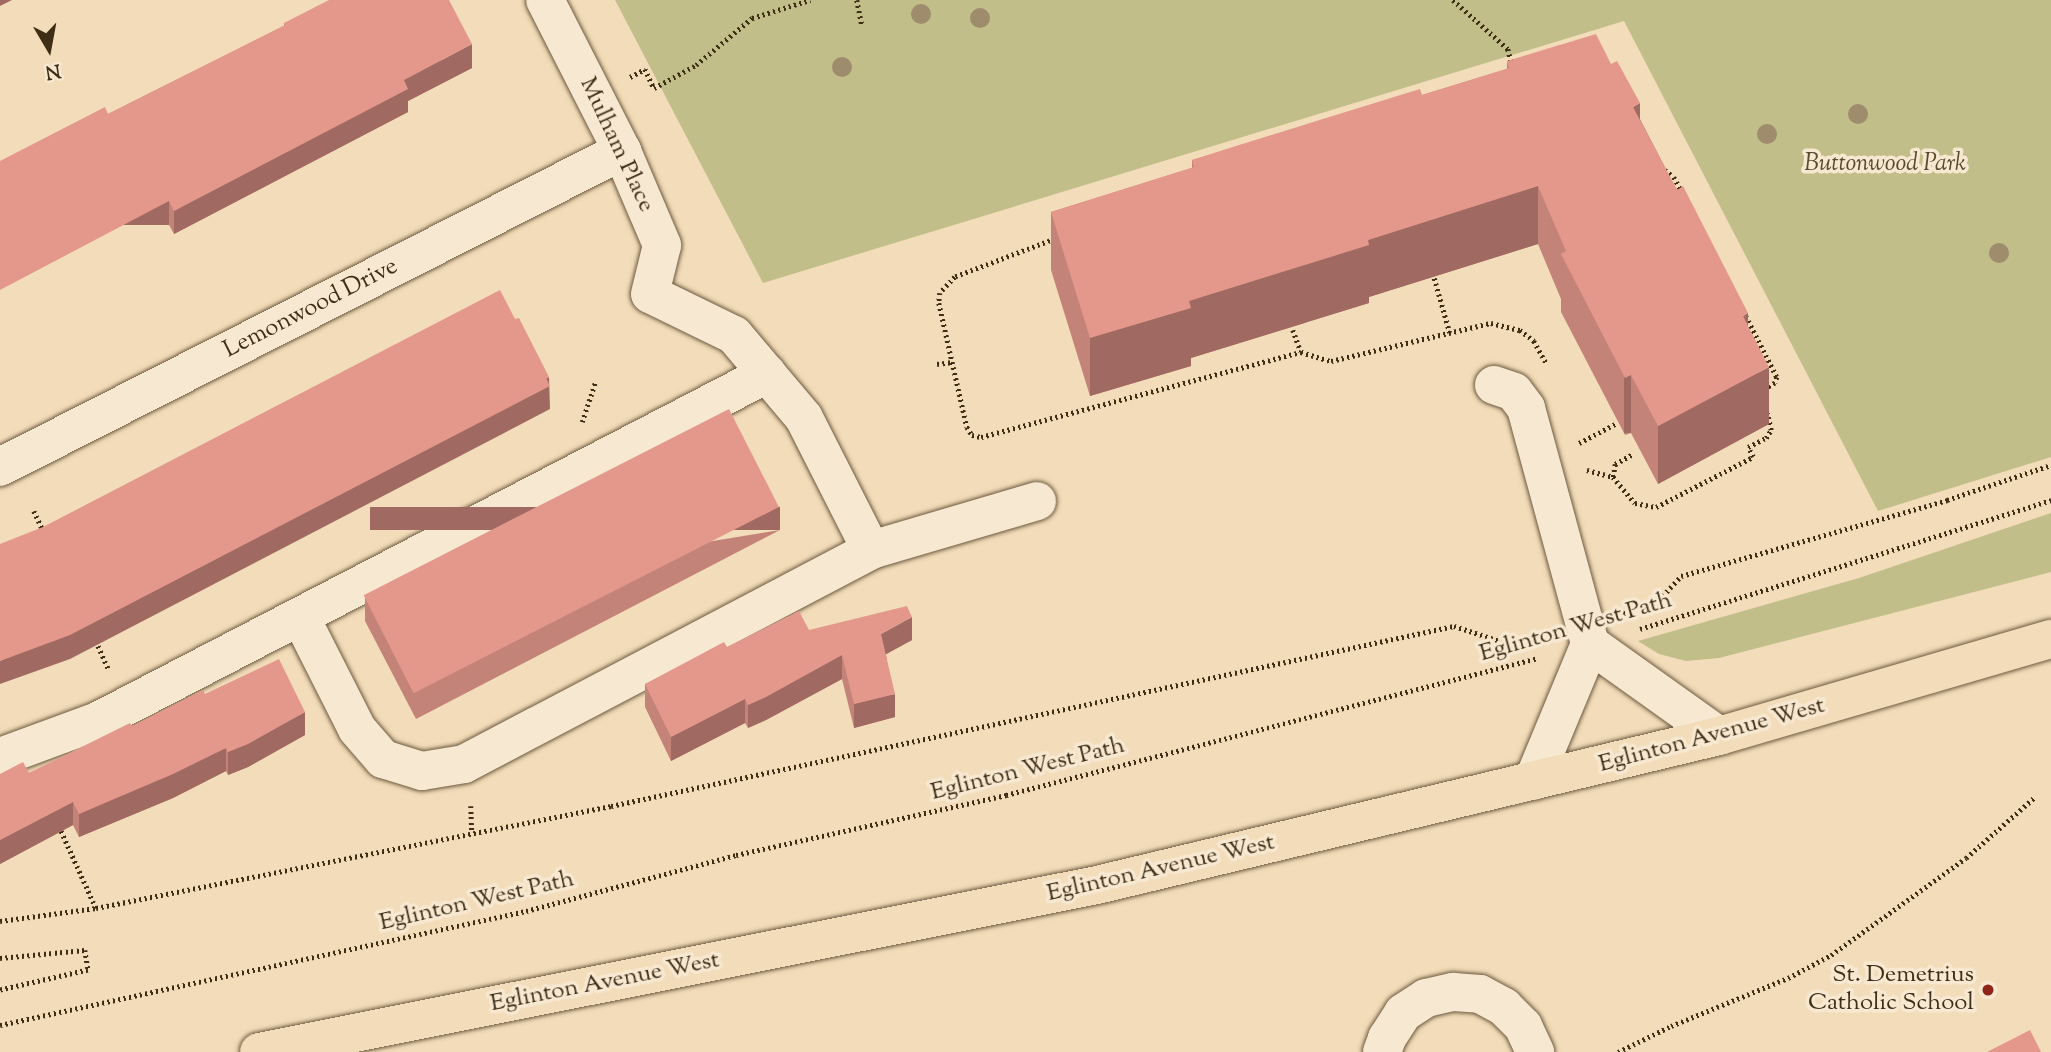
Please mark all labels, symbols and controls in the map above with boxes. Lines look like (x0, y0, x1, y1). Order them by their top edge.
north arrow (14, 14, 84, 84)
text: N (43, 56, 63, 85)
street label: Mulham Place (572, 73, 660, 217)
park label: Buttonwood Park (1804, 151, 1966, 179)
street label: Lemonwood Drive (219, 253, 403, 365)
street label: Eglinton West Path (1476, 587, 1676, 669)
street label: Eglinton Avenue West (1596, 692, 1828, 780)
street label: Eglinton West Path (928, 732, 1128, 808)
street label: Eglinton Avenue West (1044, 829, 1278, 909)
street label: Eglinton West Path (377, 866, 577, 938)
street label: Eglinton Avenue West (488, 947, 722, 1019)
place label: St. Demetrius Catholic School (1808, 962, 1974, 1018)
marker: St. Demetrius Catholic School (1980, 982, 1996, 998)

